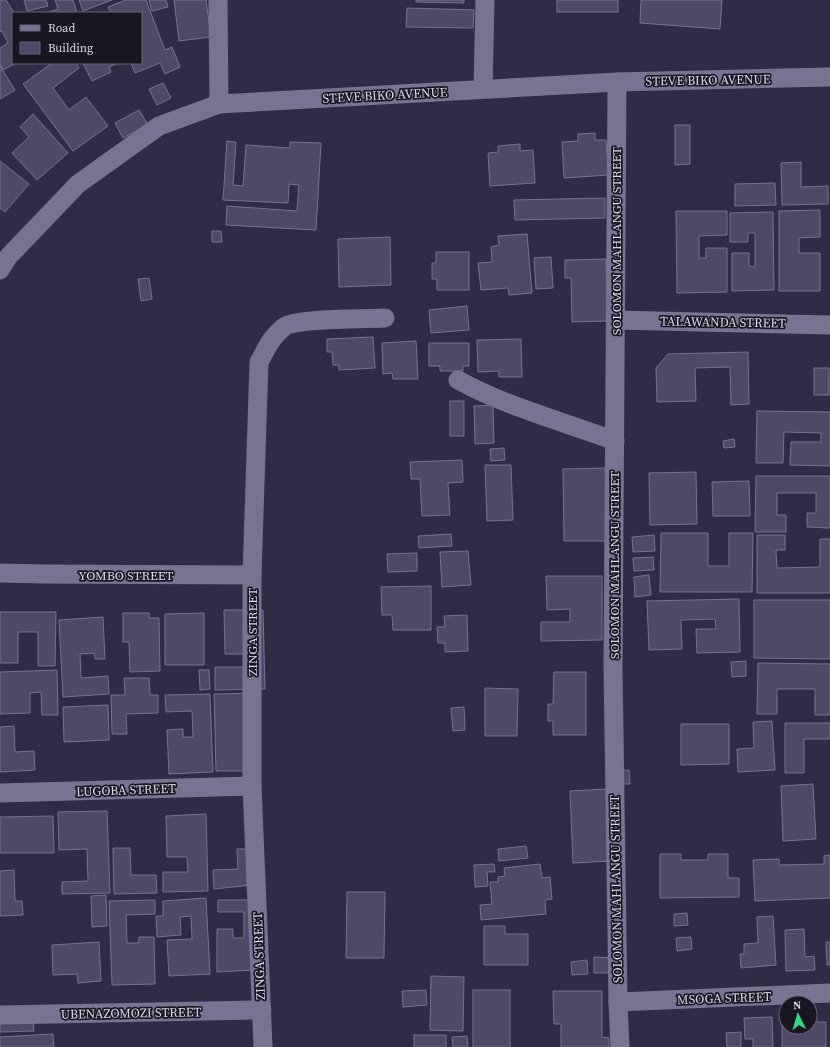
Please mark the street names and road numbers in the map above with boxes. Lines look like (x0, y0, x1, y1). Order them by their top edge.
street label: STEVE BIKO AVENUE (645, 70, 771, 90)
street label: STEVE BIKO AVENUE (322, 83, 448, 107)
street label: SOLOMON MAHLANGU STREET (608, 147, 625, 335)
street label: TALAWANDA STREET (660, 312, 786, 332)
street label: SOLOMON MAHLANGU STREET (606, 471, 623, 659)
street label: YOMBO STREET (79, 567, 174, 584)
street label: ZINGA STREET (244, 588, 261, 676)
street label: LUGOBA STREET (76, 780, 176, 800)
street label: SOLOMON MAHLANGU STREET (606, 795, 626, 983)
street label: ZINGA STREET (249, 912, 269, 1000)
street label: MSOGA STREET (676, 988, 772, 1008)
street label: UBENAZOMOZI STREET (61, 1003, 202, 1023)

